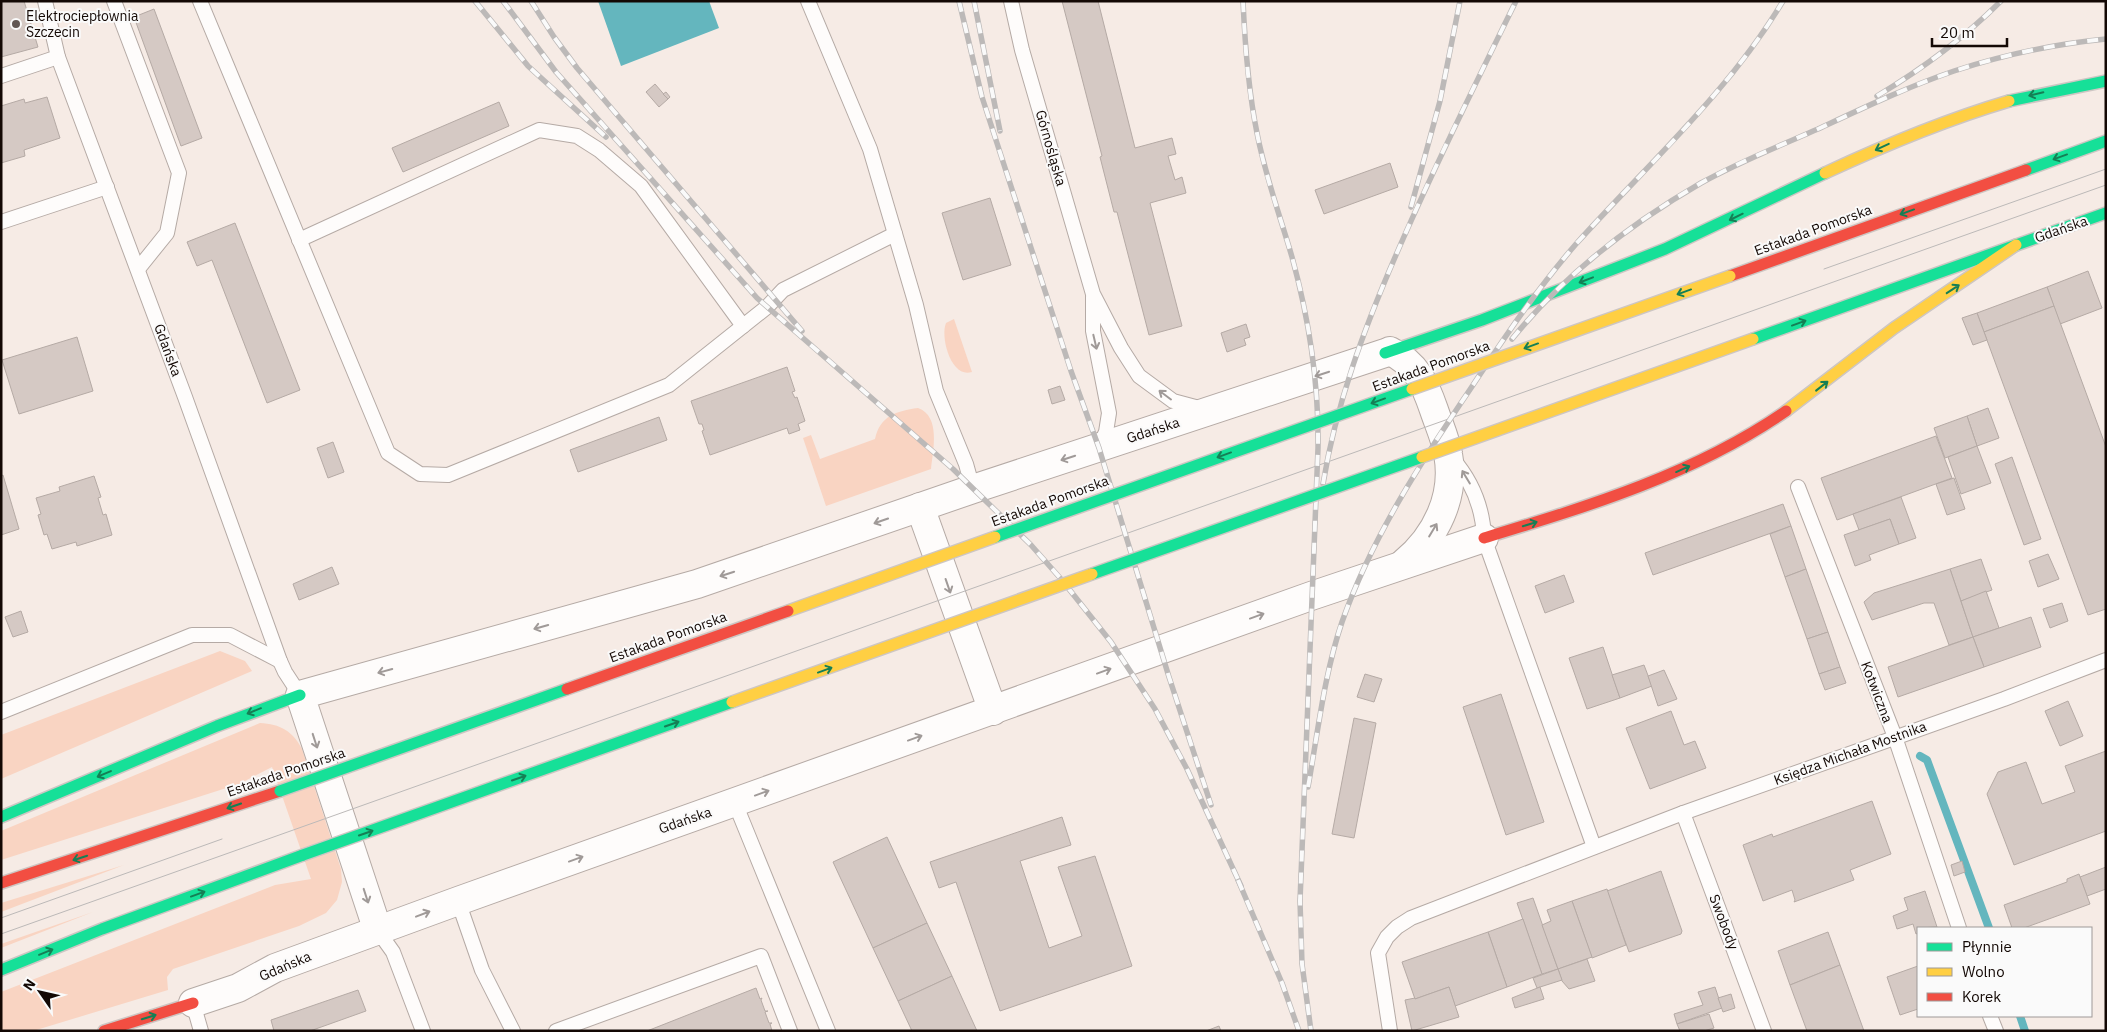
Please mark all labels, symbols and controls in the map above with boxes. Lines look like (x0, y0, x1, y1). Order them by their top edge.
place label: Elektrociepłownia Szczecin (26, 7, 139, 41)
scale bar (1932, 15, 2007, 47)
marker: Elektrociepłownia Szczecin (10, 18, 22, 30)
text: 20 m (1940, 23, 1975, 42)
one-way arrow (2028, 90, 2044, 99)
street label: Górnośląska (1032, 108, 1071, 189)
one-way arrow (1875, 142, 1890, 152)
one-way arrow (2053, 153, 2068, 162)
street label: Estakada Pomorska (1752, 200, 1875, 260)
one-way arrow (1900, 208, 1915, 217)
street label: Gdańska (2032, 211, 2090, 246)
one-way arrow (1729, 212, 1744, 222)
one-way arrow (1579, 276, 1594, 285)
one-way arrow (1946, 284, 1960, 295)
one-way arrow (1677, 288, 1692, 297)
one-way arrow (1791, 317, 1807, 327)
street label: Gdańska (150, 321, 186, 379)
one-way arrow (1091, 334, 1100, 350)
street label: Estakada Pomorska (1370, 336, 1493, 396)
one-way arrow (1523, 342, 1539, 351)
one-way arrow (1315, 370, 1330, 379)
one-way arrow (1815, 380, 1828, 391)
one-way arrow (1159, 390, 1172, 401)
one-way arrow (1370, 397, 1386, 406)
street label: Gdańska (1124, 413, 1182, 447)
one-way arrow (1217, 451, 1233, 460)
one-way arrow (1061, 454, 1076, 463)
one-way arrow (1675, 464, 1690, 473)
one-way arrow (1461, 470, 1471, 484)
street label: Estakada Pomorska (989, 471, 1112, 531)
one-way arrow (873, 516, 889, 526)
one-way arrow (1522, 518, 1538, 528)
one-way arrow (1429, 523, 1439, 537)
one-way arrow (720, 570, 736, 579)
one-way arrow (944, 577, 953, 593)
street label: Estakada Pomorska (607, 607, 730, 667)
one-way arrow (1249, 611, 1264, 620)
one-way arrow (534, 623, 550, 633)
street label: Kotwiczna (1857, 659, 1897, 726)
one-way arrow (817, 665, 832, 674)
one-way arrow (1096, 666, 1111, 675)
one-way arrow (377, 667, 393, 676)
one-way arrow (247, 707, 262, 717)
street label: Księdza Michała Mostnika (1771, 717, 1929, 789)
one-way arrow (664, 719, 679, 728)
one-way arrow (311, 733, 320, 749)
one-way arrow (907, 733, 922, 742)
street label: Estakada Pomorska (225, 743, 348, 801)
one-way arrow (97, 769, 112, 779)
one-way arrow (511, 773, 527, 783)
one-way arrow (754, 788, 769, 797)
one-way arrow (226, 802, 242, 811)
street label: Gdańska (656, 802, 714, 837)
one-way arrow (357, 827, 373, 837)
one-way arrow (72, 853, 88, 863)
one-way arrow (568, 854, 583, 863)
one-way arrow (362, 887, 371, 903)
one-way arrow (190, 889, 205, 898)
street label: Swobody (1705, 892, 1743, 952)
one-way arrow (415, 909, 430, 918)
legend (1917, 927, 2092, 1017)
text: Płynnie (1962, 937, 2012, 956)
one-way arrow (38, 947, 54, 956)
street label: Gdańska (256, 947, 314, 985)
text: Wolno (1962, 962, 2005, 981)
north arrow (15, 967, 65, 1017)
text: N (19, 975, 40, 994)
text: Korek (1962, 987, 2001, 1006)
one-way arrow (140, 1012, 156, 1022)

